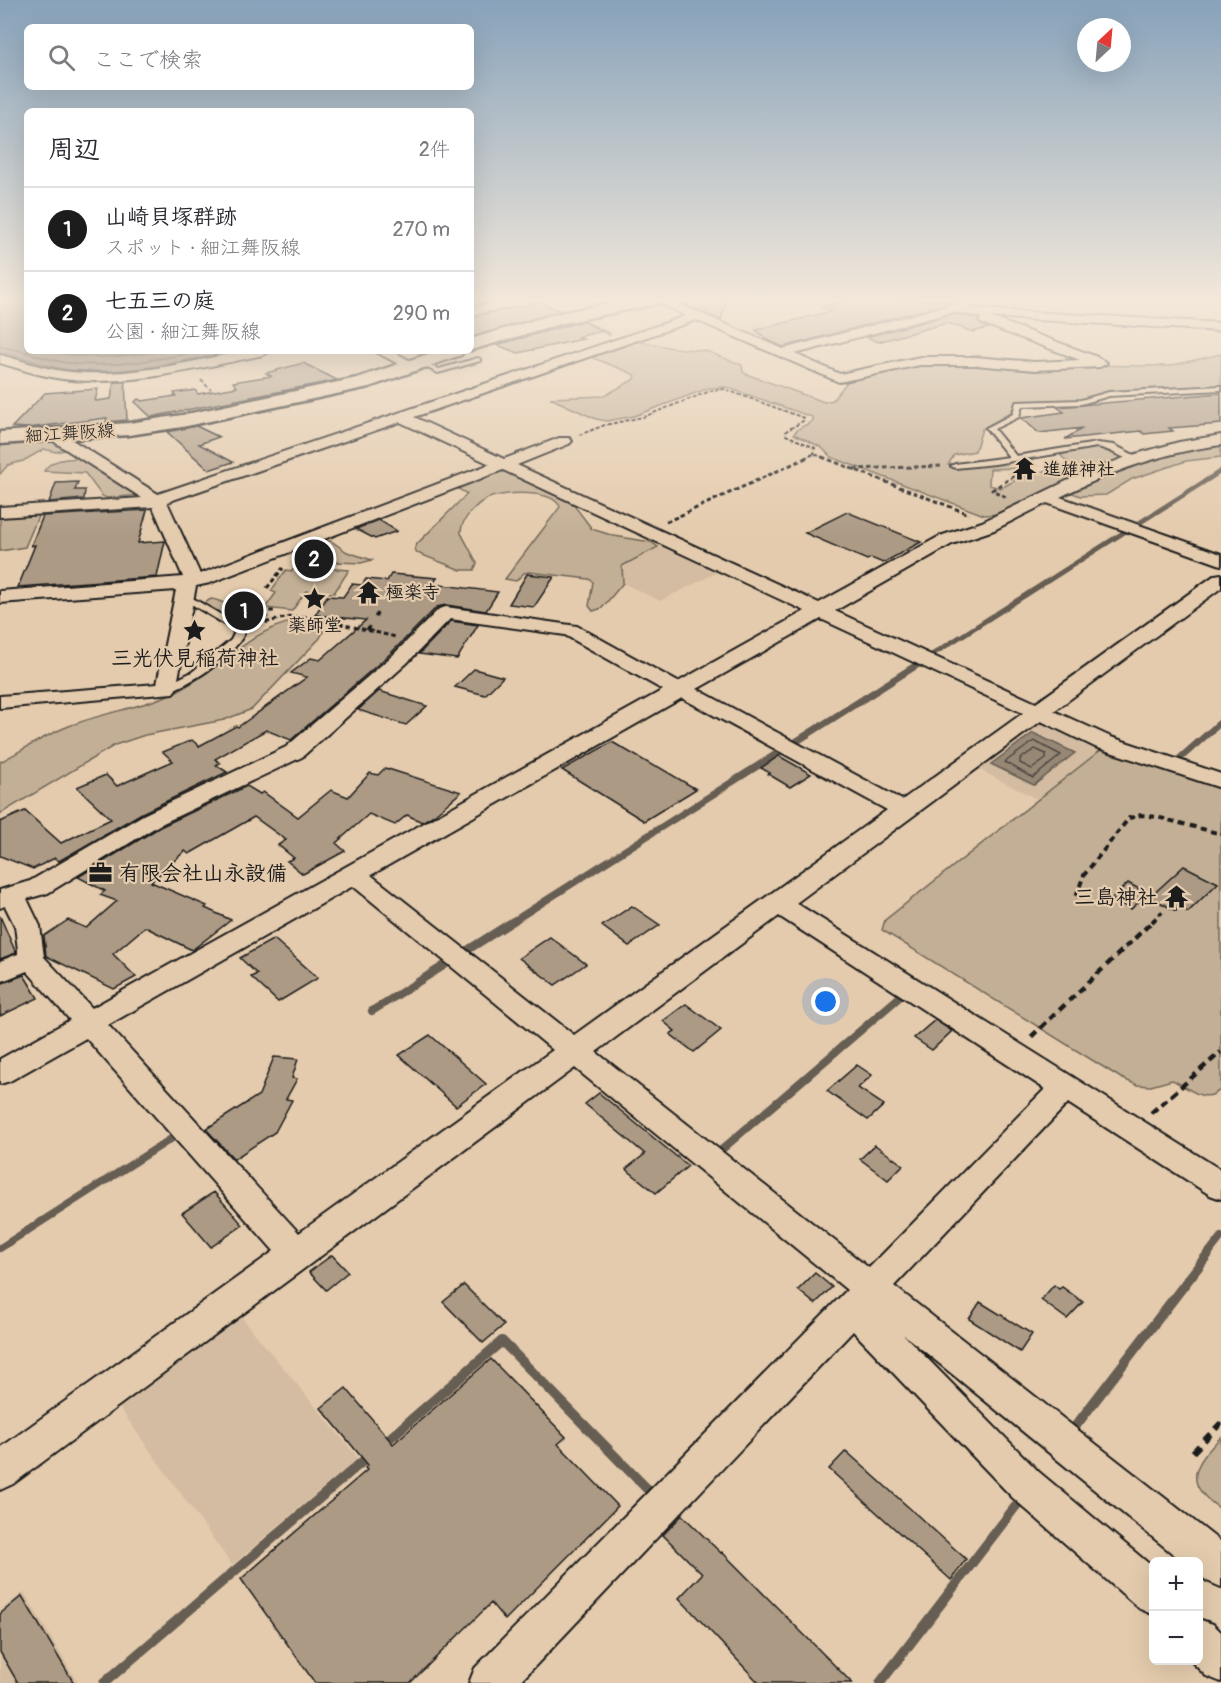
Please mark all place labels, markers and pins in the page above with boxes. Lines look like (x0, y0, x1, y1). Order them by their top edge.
temple icon: 進雄神社 (1012, 456, 1038, 482)
place label: 進雄神社 (1043, 458, 1115, 481)
pin: 2 (294, 536, 334, 582)
temple icon: 極楽寺 (355, 579, 381, 605)
place label: 極楽寺 (386, 581, 440, 604)
place icon: 薬師堂 (302, 586, 328, 612)
pin: 1 (224, 588, 264, 634)
place label: 薬師堂 (288, 614, 342, 637)
place icon: 三光伏見稲荷神社 (182, 617, 208, 643)
place label: 三光伏見稲荷神社 (111, 645, 279, 672)
office icon: 有限会社山永設備 (88, 860, 114, 886)
place label: 有限会社山永設備 (119, 860, 287, 887)
place label: 三島神社 (1074, 884, 1158, 911)
temple icon: 三島神社 (1163, 884, 1189, 910)

